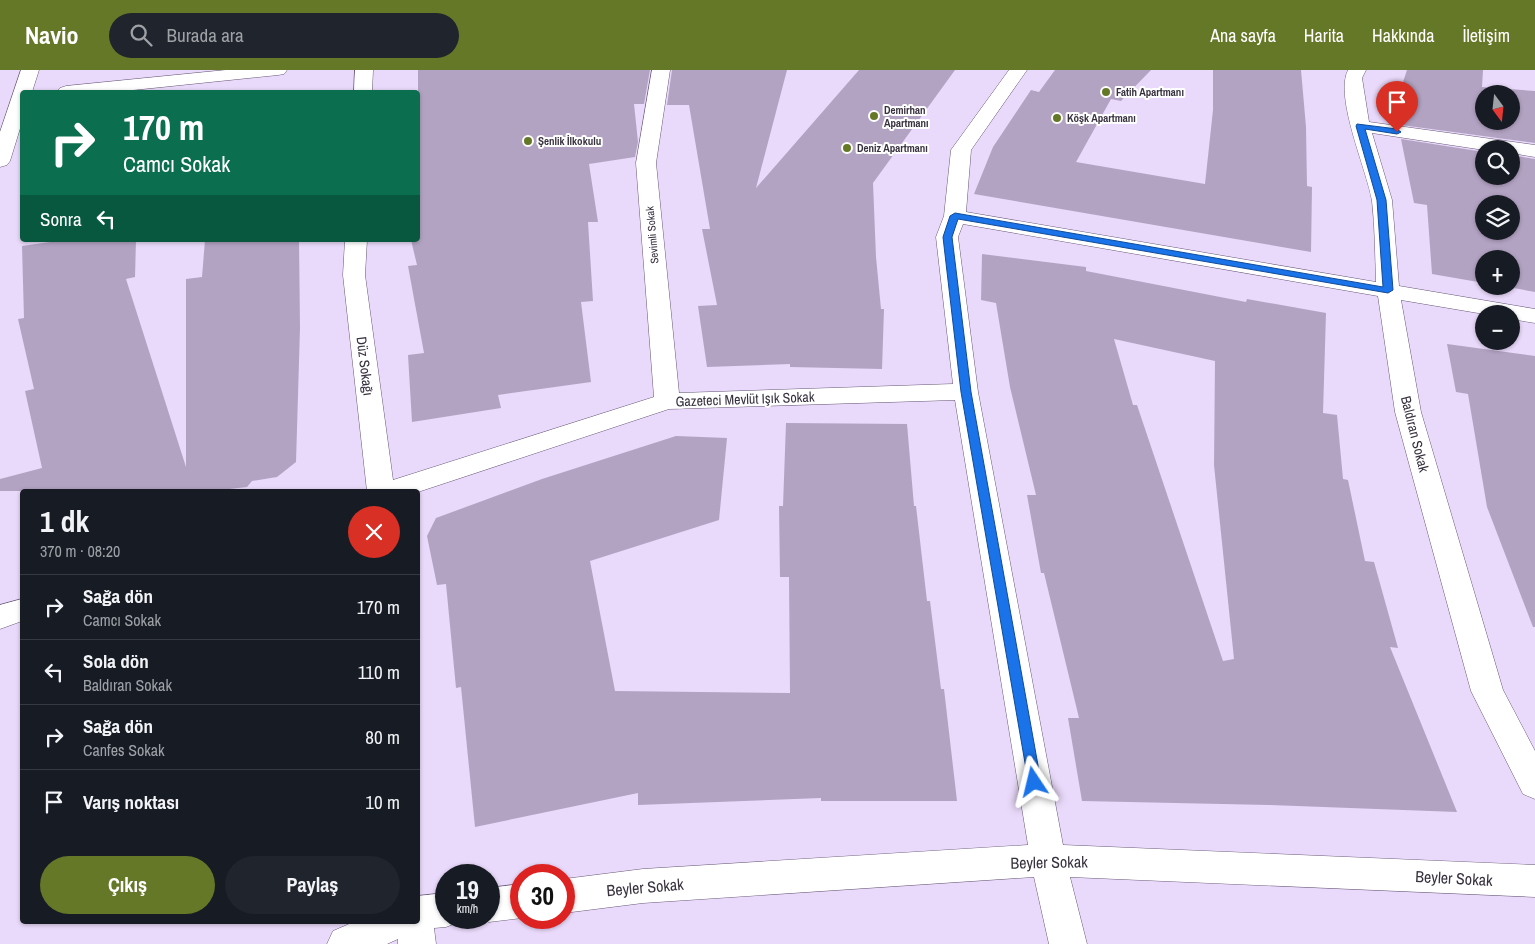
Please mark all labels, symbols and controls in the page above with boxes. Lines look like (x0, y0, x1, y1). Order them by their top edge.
search box (109, 13, 459, 58)
text: Navio (25, 19, 79, 51)
icon: search (127, 21, 155, 49)
text: Burada ara (167, 22, 244, 48)
text: Ana sayfa (1210, 23, 1276, 48)
text: Harita (1304, 23, 1344, 48)
text: Hakkında (1372, 23, 1434, 48)
text: İletişim (1462, 23, 1510, 48)
pin (1376, 81, 1418, 132)
place label: Fatih Apartmanı (1116, 85, 1184, 99)
north arrow (1475, 85, 1520, 130)
map controls (1475, 85, 1520, 350)
marker: Fatih Apartmanı (1100, 86, 1112, 98)
icon: arrive (1383, 88, 1411, 116)
place label: Demirhan Apartmanı (884, 103, 929, 130)
text: 170 m (123, 104, 204, 151)
icon: right (40, 110, 105, 175)
marker: Demirhan Apartmanı (868, 110, 880, 122)
place label: Köşk Apartmanı (1067, 111, 1136, 125)
marker: Köşk Apartmanı (1051, 112, 1063, 124)
place label: Şenlik İlkokulu (538, 134, 601, 148)
marker: Şenlik İlkokulu (522, 135, 534, 147)
button: search (1475, 140, 1520, 185)
place label: Deniz Apartmanı (857, 141, 928, 155)
marker: Deniz Apartmanı (841, 142, 853, 154)
text: Camcı Sokak (123, 149, 230, 179)
button: layers (1475, 195, 1520, 240)
icon: left (92, 205, 120, 233)
street label: Sevimli Sokak (642, 205, 661, 264)
text: Sonra (40, 206, 82, 232)
button: + (1475, 250, 1520, 295)
button: − (1475, 305, 1520, 350)
street label: Düz Sokağı (352, 335, 378, 397)
street label: Gazeteci Mevlüt Işık Sokak (675, 388, 815, 410)
street label: Baldıran Sokak (1397, 394, 1433, 474)
text: 1 dk (40, 501, 89, 541)
button: close (348, 506, 400, 558)
text: 370 m · 08:20 (40, 540, 120, 562)
text: Sağa dön (83, 583, 153, 609)
icon: right (40, 593, 68, 621)
text: 170 m (357, 594, 400, 620)
text: Camcı Sokak (83, 609, 161, 631)
text: Sola dön (83, 648, 149, 674)
icon: left (40, 658, 68, 686)
text: 110 m (358, 659, 400, 685)
text: Baldıran Sokak (83, 674, 172, 696)
text: Sağa dön (83, 713, 153, 739)
icon: right (40, 723, 68, 751)
text: 80 m (365, 724, 400, 750)
text: Canfes Sokak (83, 739, 165, 761)
position arrow (1007, 755, 1059, 807)
icon: arrive (40, 788, 68, 816)
text: Varış noktası (83, 789, 179, 815)
text: 10 m (365, 789, 400, 815)
street label: Beyler Sokak (1010, 850, 1088, 874)
button: Çıkış (40, 856, 215, 914)
button: Paylaş (225, 856, 400, 914)
speed limit sign: 30 (510, 864, 575, 929)
street label: Beyler Sokak (1415, 865, 1494, 891)
text: 19 (456, 873, 479, 907)
street label: Beyler Sokak (606, 873, 685, 901)
text: km/h (457, 901, 478, 917)

